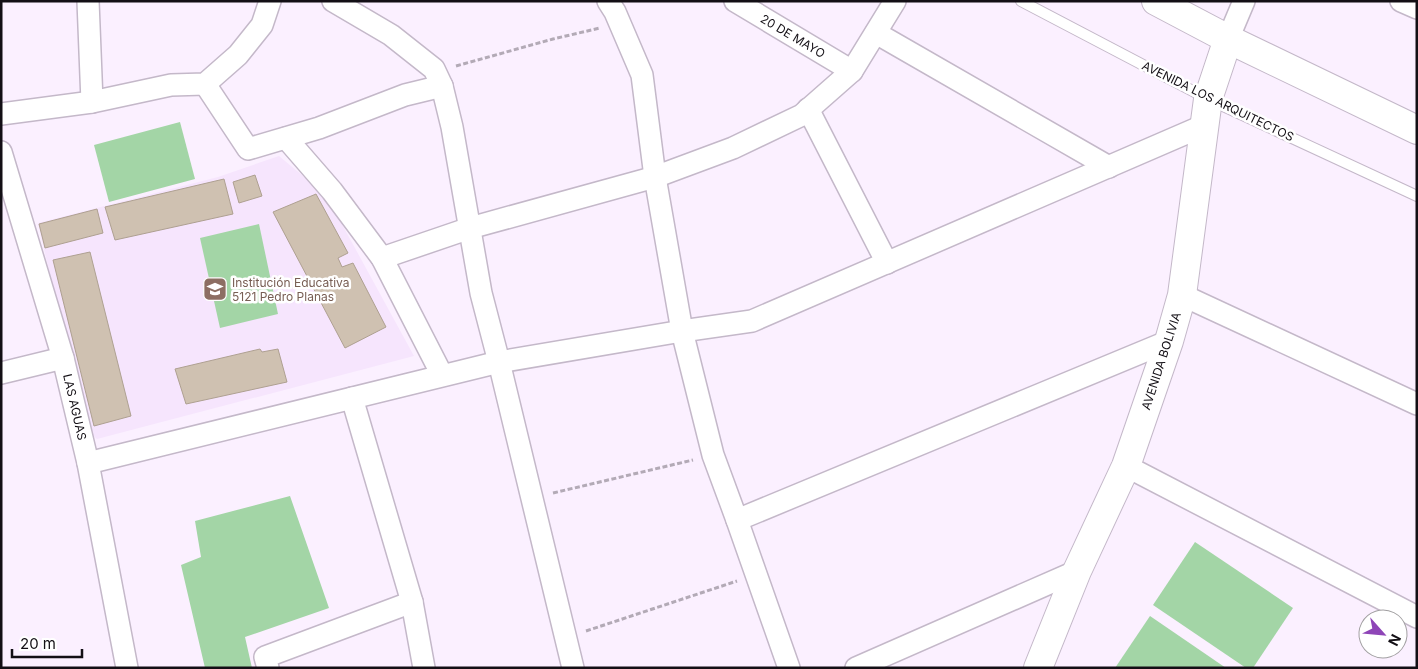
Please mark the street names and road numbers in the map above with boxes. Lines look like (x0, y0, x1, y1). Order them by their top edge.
street label: 20 DE MAYO (758, 11, 828, 61)
street label: AVENIDA LOS ARQUITECTOS (1140, 58, 1297, 145)
street label: AVENIDA BOLIVIA (1138, 310, 1184, 412)
street label: LAS AGUAS (60, 372, 90, 442)

